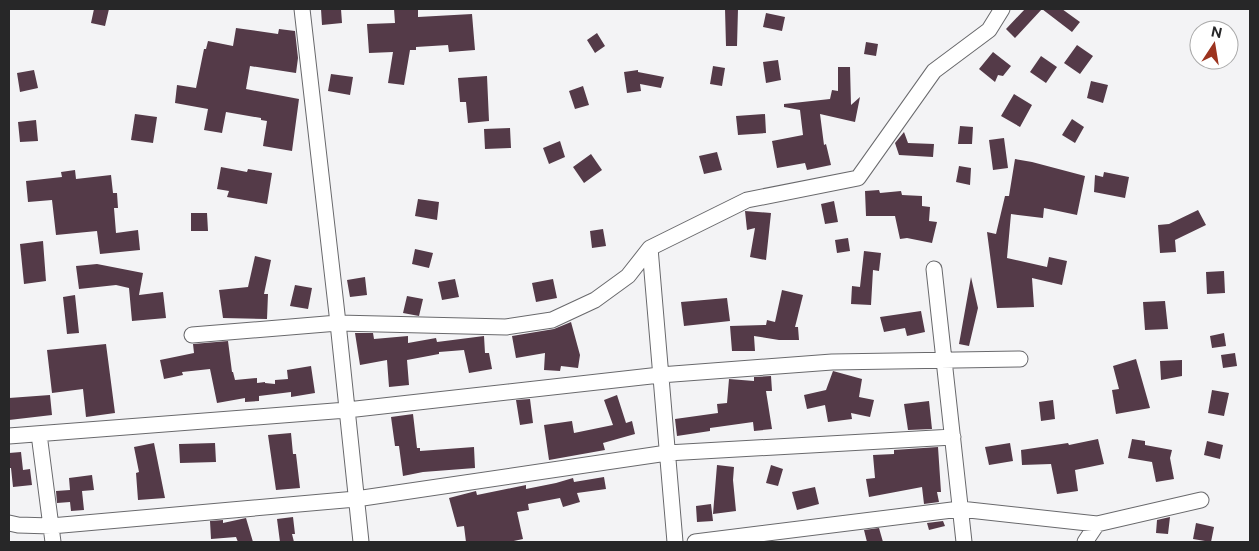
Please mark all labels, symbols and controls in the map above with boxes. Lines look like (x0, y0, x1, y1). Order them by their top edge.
north arrow (1189, 20, 1239, 70)
text: N (1210, 23, 1224, 41)

